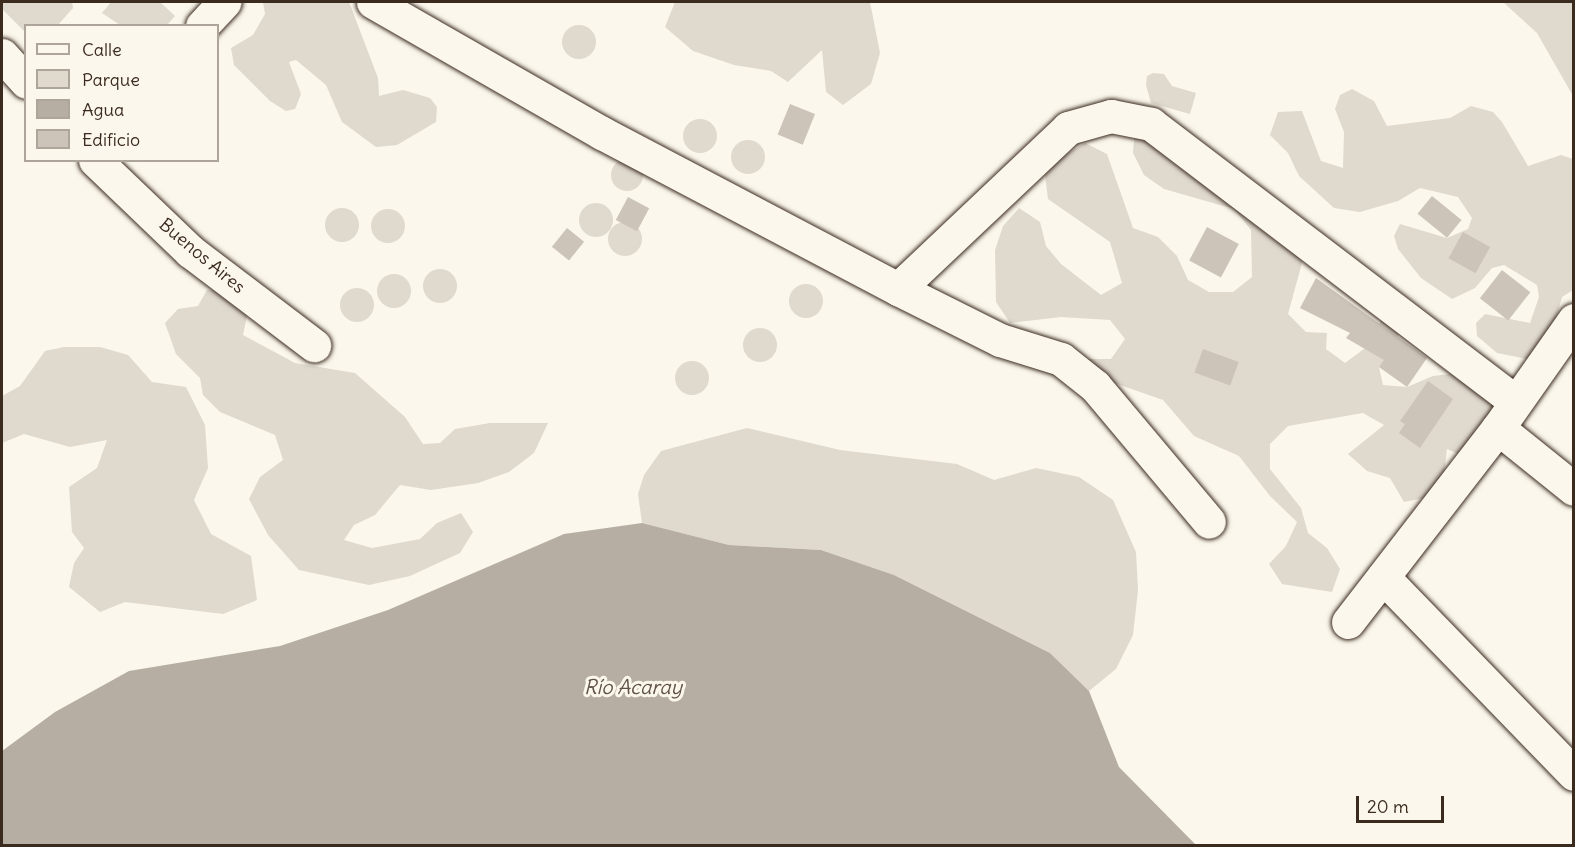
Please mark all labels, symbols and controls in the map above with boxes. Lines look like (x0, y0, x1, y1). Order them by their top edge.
legend (24, 24, 219, 162)
text: Calle (82, 38, 122, 61)
text: Parque (82, 68, 140, 91)
text: Agua (82, 98, 124, 121)
text: Edificio (82, 128, 140, 151)
street label: Buenos Aires (155, 214, 249, 298)
water label: Río Acaray (584, 674, 682, 698)
scale bar (1359, 784, 1448, 822)
text: 20 m (1367, 795, 1409, 818)

